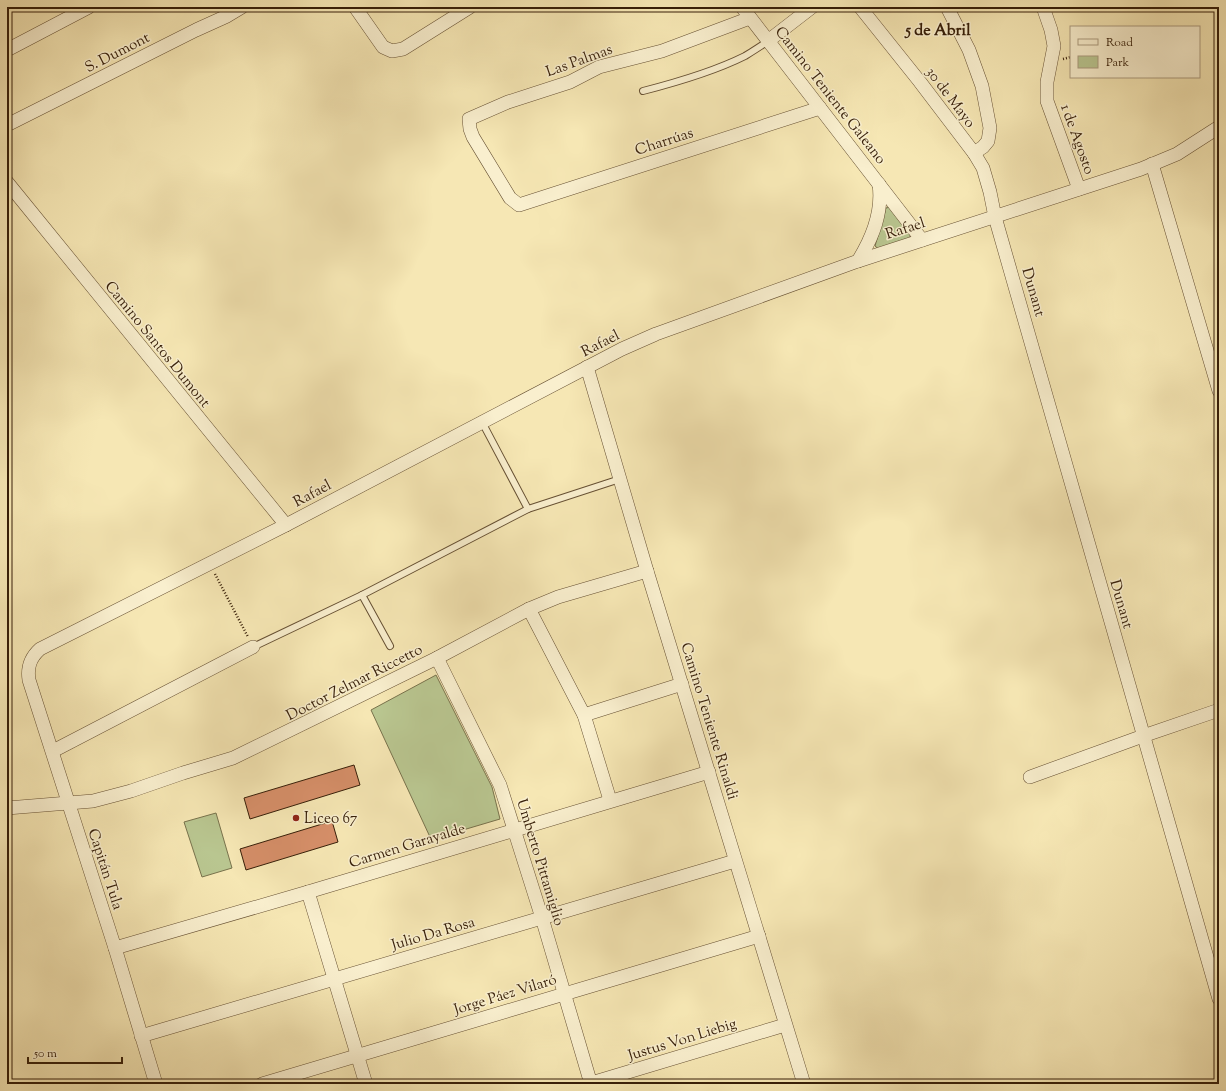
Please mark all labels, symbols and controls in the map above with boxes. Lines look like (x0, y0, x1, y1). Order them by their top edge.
district label: 5 de Abril (903, 20, 971, 43)
street label: Camino Teniente Galeano (769, 23, 890, 169)
legend (1070, 26, 1200, 78)
street label: S. Dumont (82, 28, 154, 79)
text: Road (1106, 34, 1133, 52)
street label: Las Palmas (543, 40, 616, 83)
text: Park (1106, 54, 1129, 72)
street label: 30 de Mayo (920, 63, 980, 133)
street label: 1 de Agosto (1054, 101, 1099, 178)
street label: Charrúas (633, 123, 696, 162)
street label: Rafael (883, 213, 928, 246)
street label: Dunant (1016, 265, 1050, 319)
street label: Camino Santos Dumont (99, 277, 215, 413)
street label: Rafael (578, 326, 624, 363)
street label: Rafael (290, 476, 336, 513)
street label: Dunant (1104, 577, 1138, 631)
street label: Doctor Zelmar Riccetto (283, 640, 426, 727)
street label: Camino Teniente Rinaldi (675, 640, 743, 803)
street label: Umberto Pittamiglio (510, 796, 569, 929)
place label: Liceo 67 (304, 809, 358, 830)
marker: Liceo 67 (291, 813, 301, 823)
street label: Carmen Garayalde (347, 819, 468, 874)
street label: Capitán Tula (82, 826, 128, 913)
street label: Julio Da Rosa (388, 912, 478, 957)
street label: Jorge Páez Vilaró (450, 970, 559, 1021)
street label: Justus Von Liebig (625, 1014, 739, 1067)
scale bar (28, 1039, 122, 1065)
text: 50 m (33, 1045, 57, 1063)

